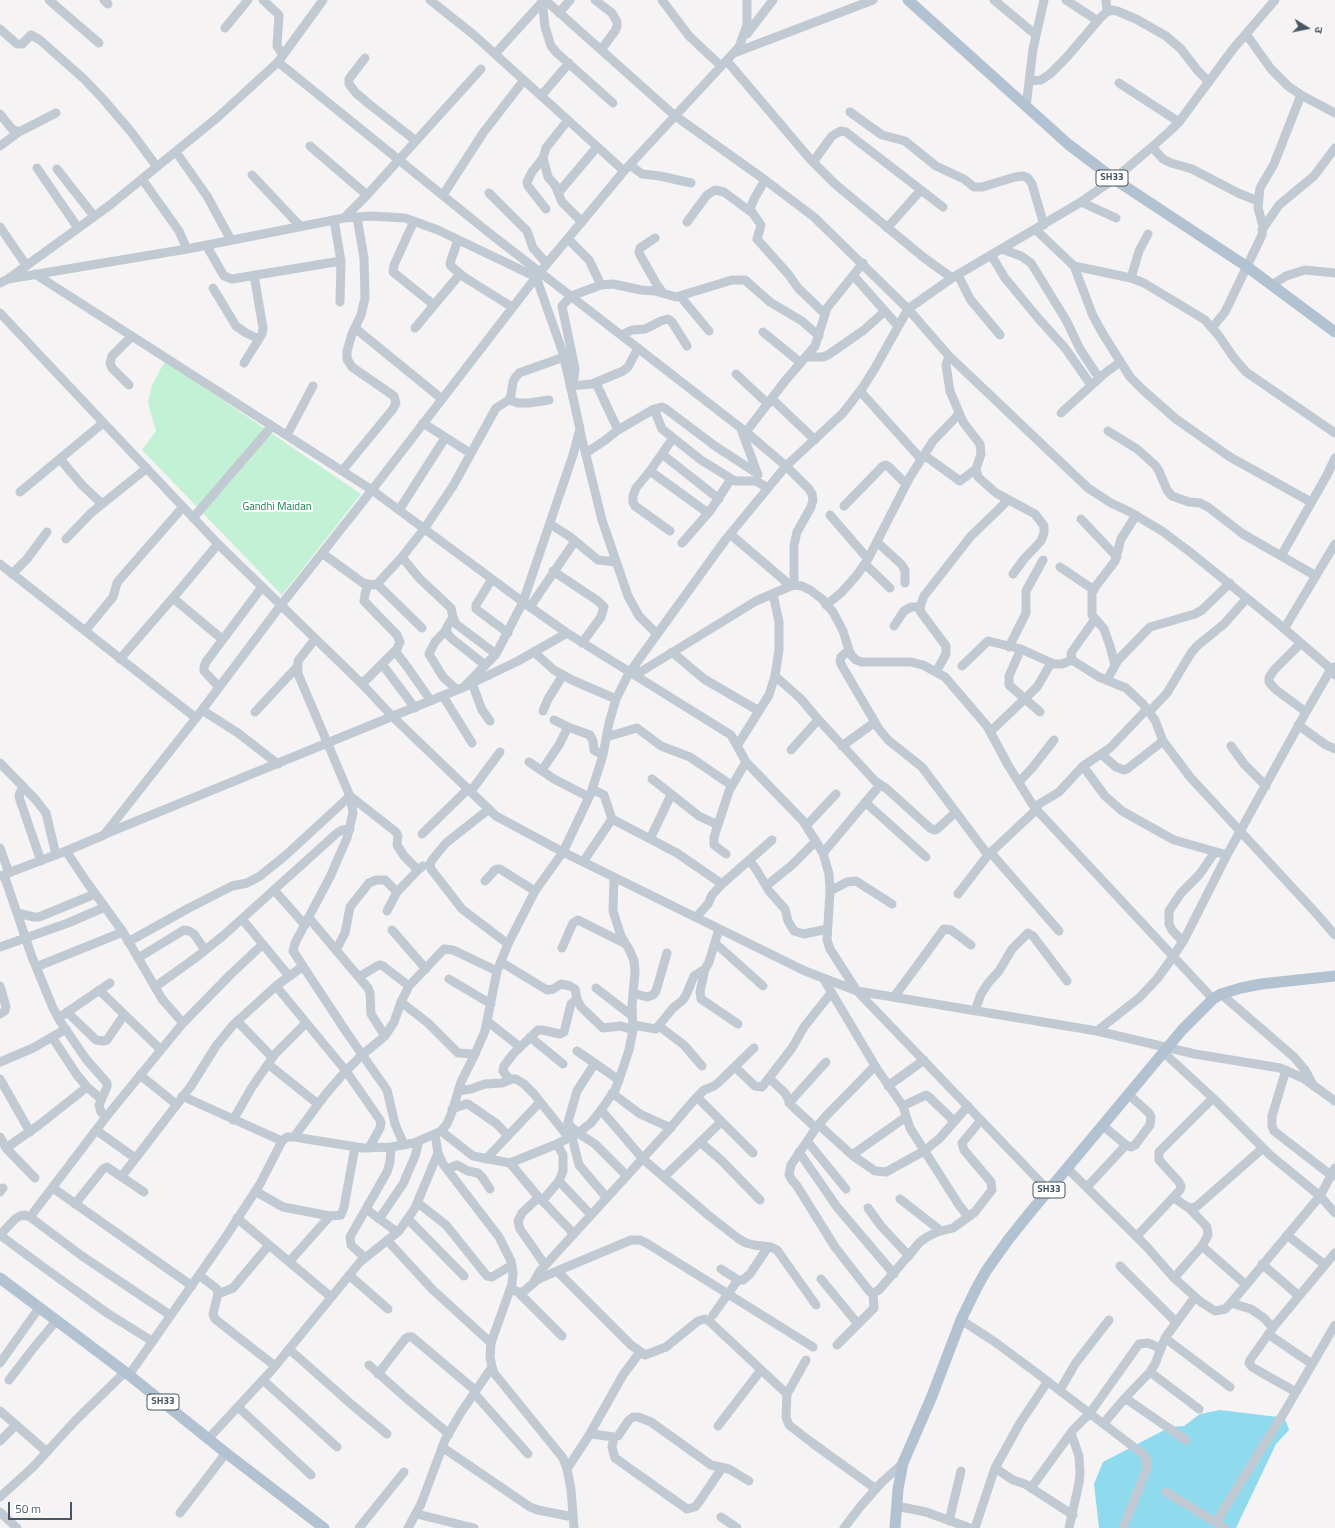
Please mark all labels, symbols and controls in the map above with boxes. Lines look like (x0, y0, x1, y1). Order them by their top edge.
north arrow (1287, 8, 1327, 48)
text: उ (1310, 26, 1327, 35)
road number: SH33 (1096, 170, 1128, 186)
park label: Gandhi Maidan (242, 500, 312, 514)
road number: SH33 (1033, 1182, 1065, 1198)
road number: SH33 (147, 1394, 179, 1410)
scale bar (10, 1494, 74, 1520)
text: 50 m (15, 1499, 41, 1518)

